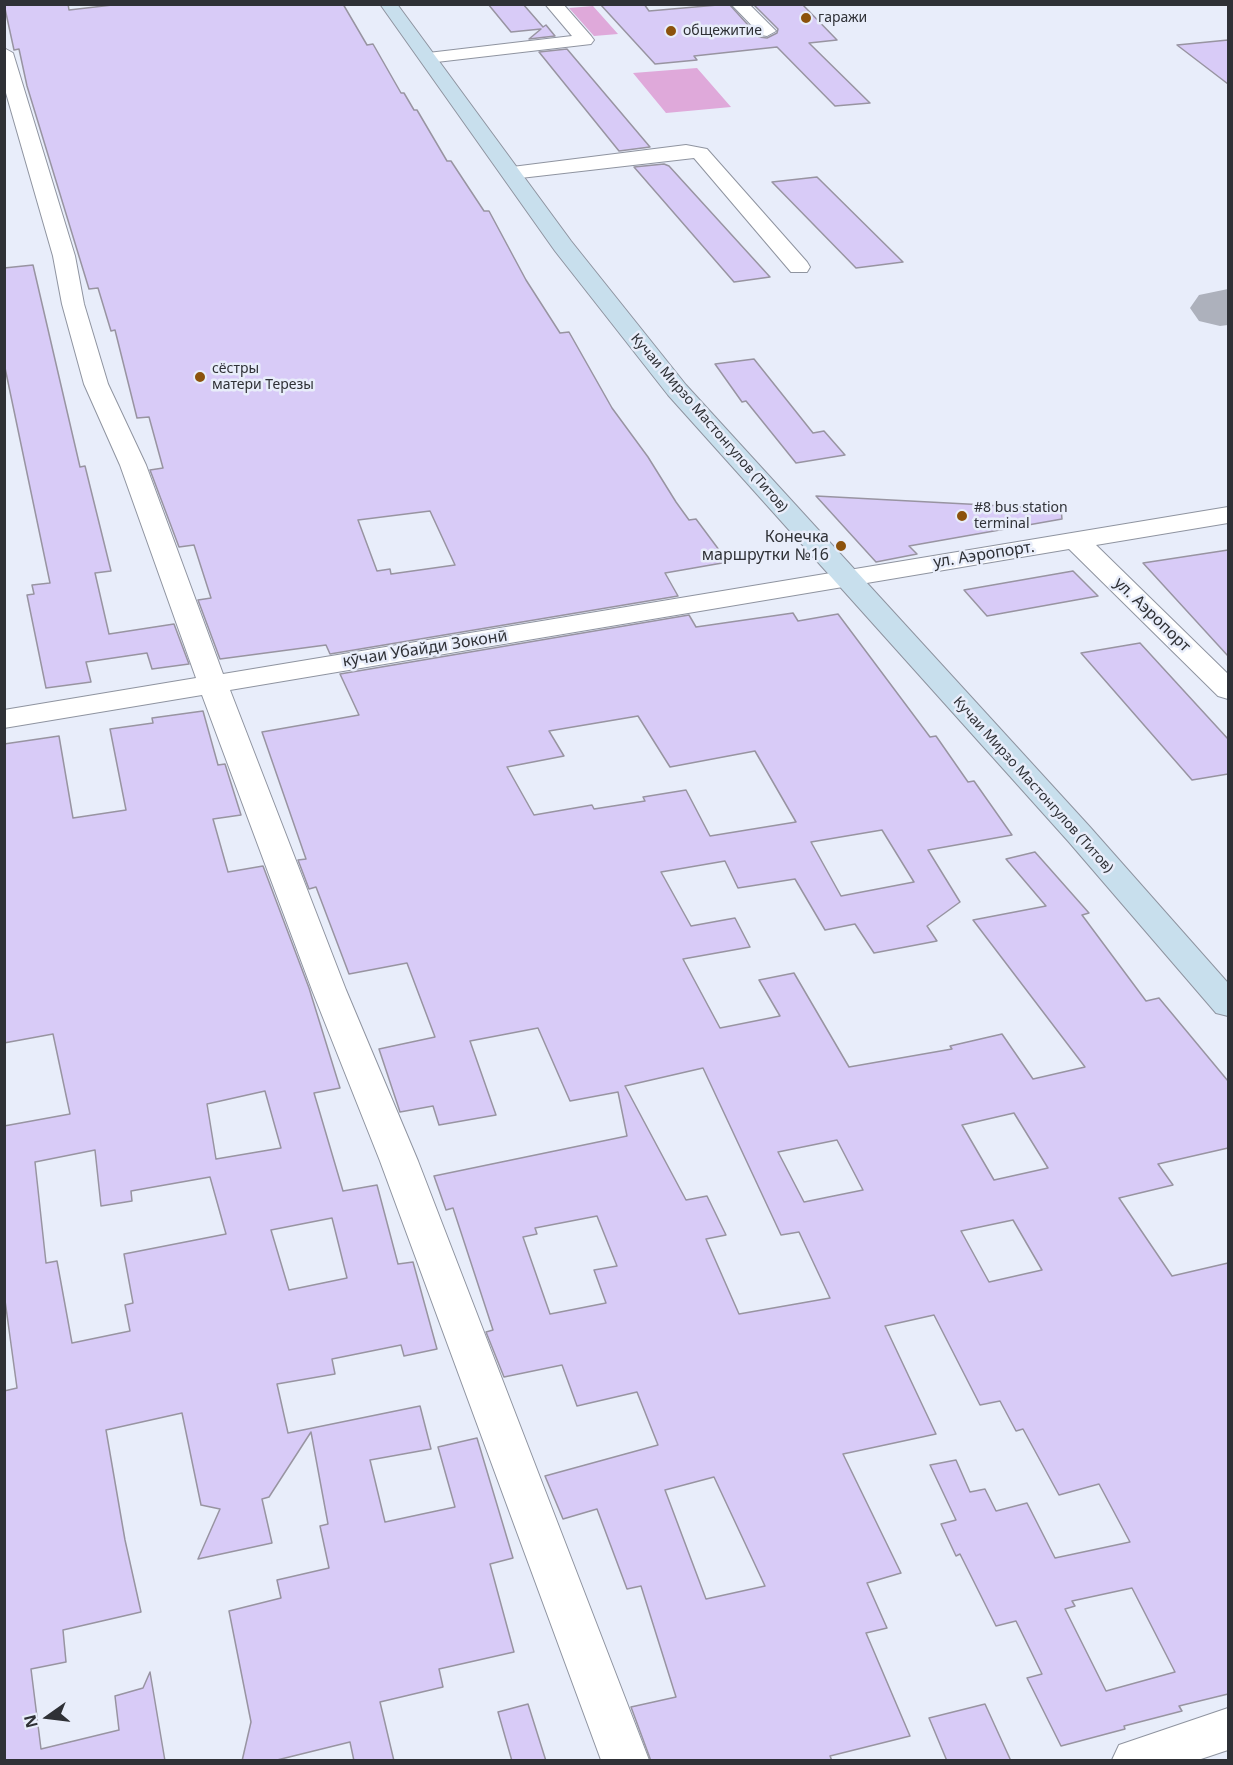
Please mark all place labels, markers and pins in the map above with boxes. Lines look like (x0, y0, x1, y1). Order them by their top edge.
place label: гаражи (818, 10, 867, 26)
marker: гаражи (799, 11, 813, 25)
place label: общежитие (683, 23, 762, 39)
marker: общежитие (664, 24, 678, 38)
place label: сёстры матери Терезы (212, 361, 314, 394)
marker: сёстры матери Терезы (193, 370, 207, 384)
place label: #8 bus station terminal (974, 500, 1068, 532)
marker: #8 bus station terminal (955, 509, 969, 523)
place label: Конечка маршрутки №16 (702, 527, 829, 565)
marker: Конечка маршрутки №16 (834, 539, 848, 553)

